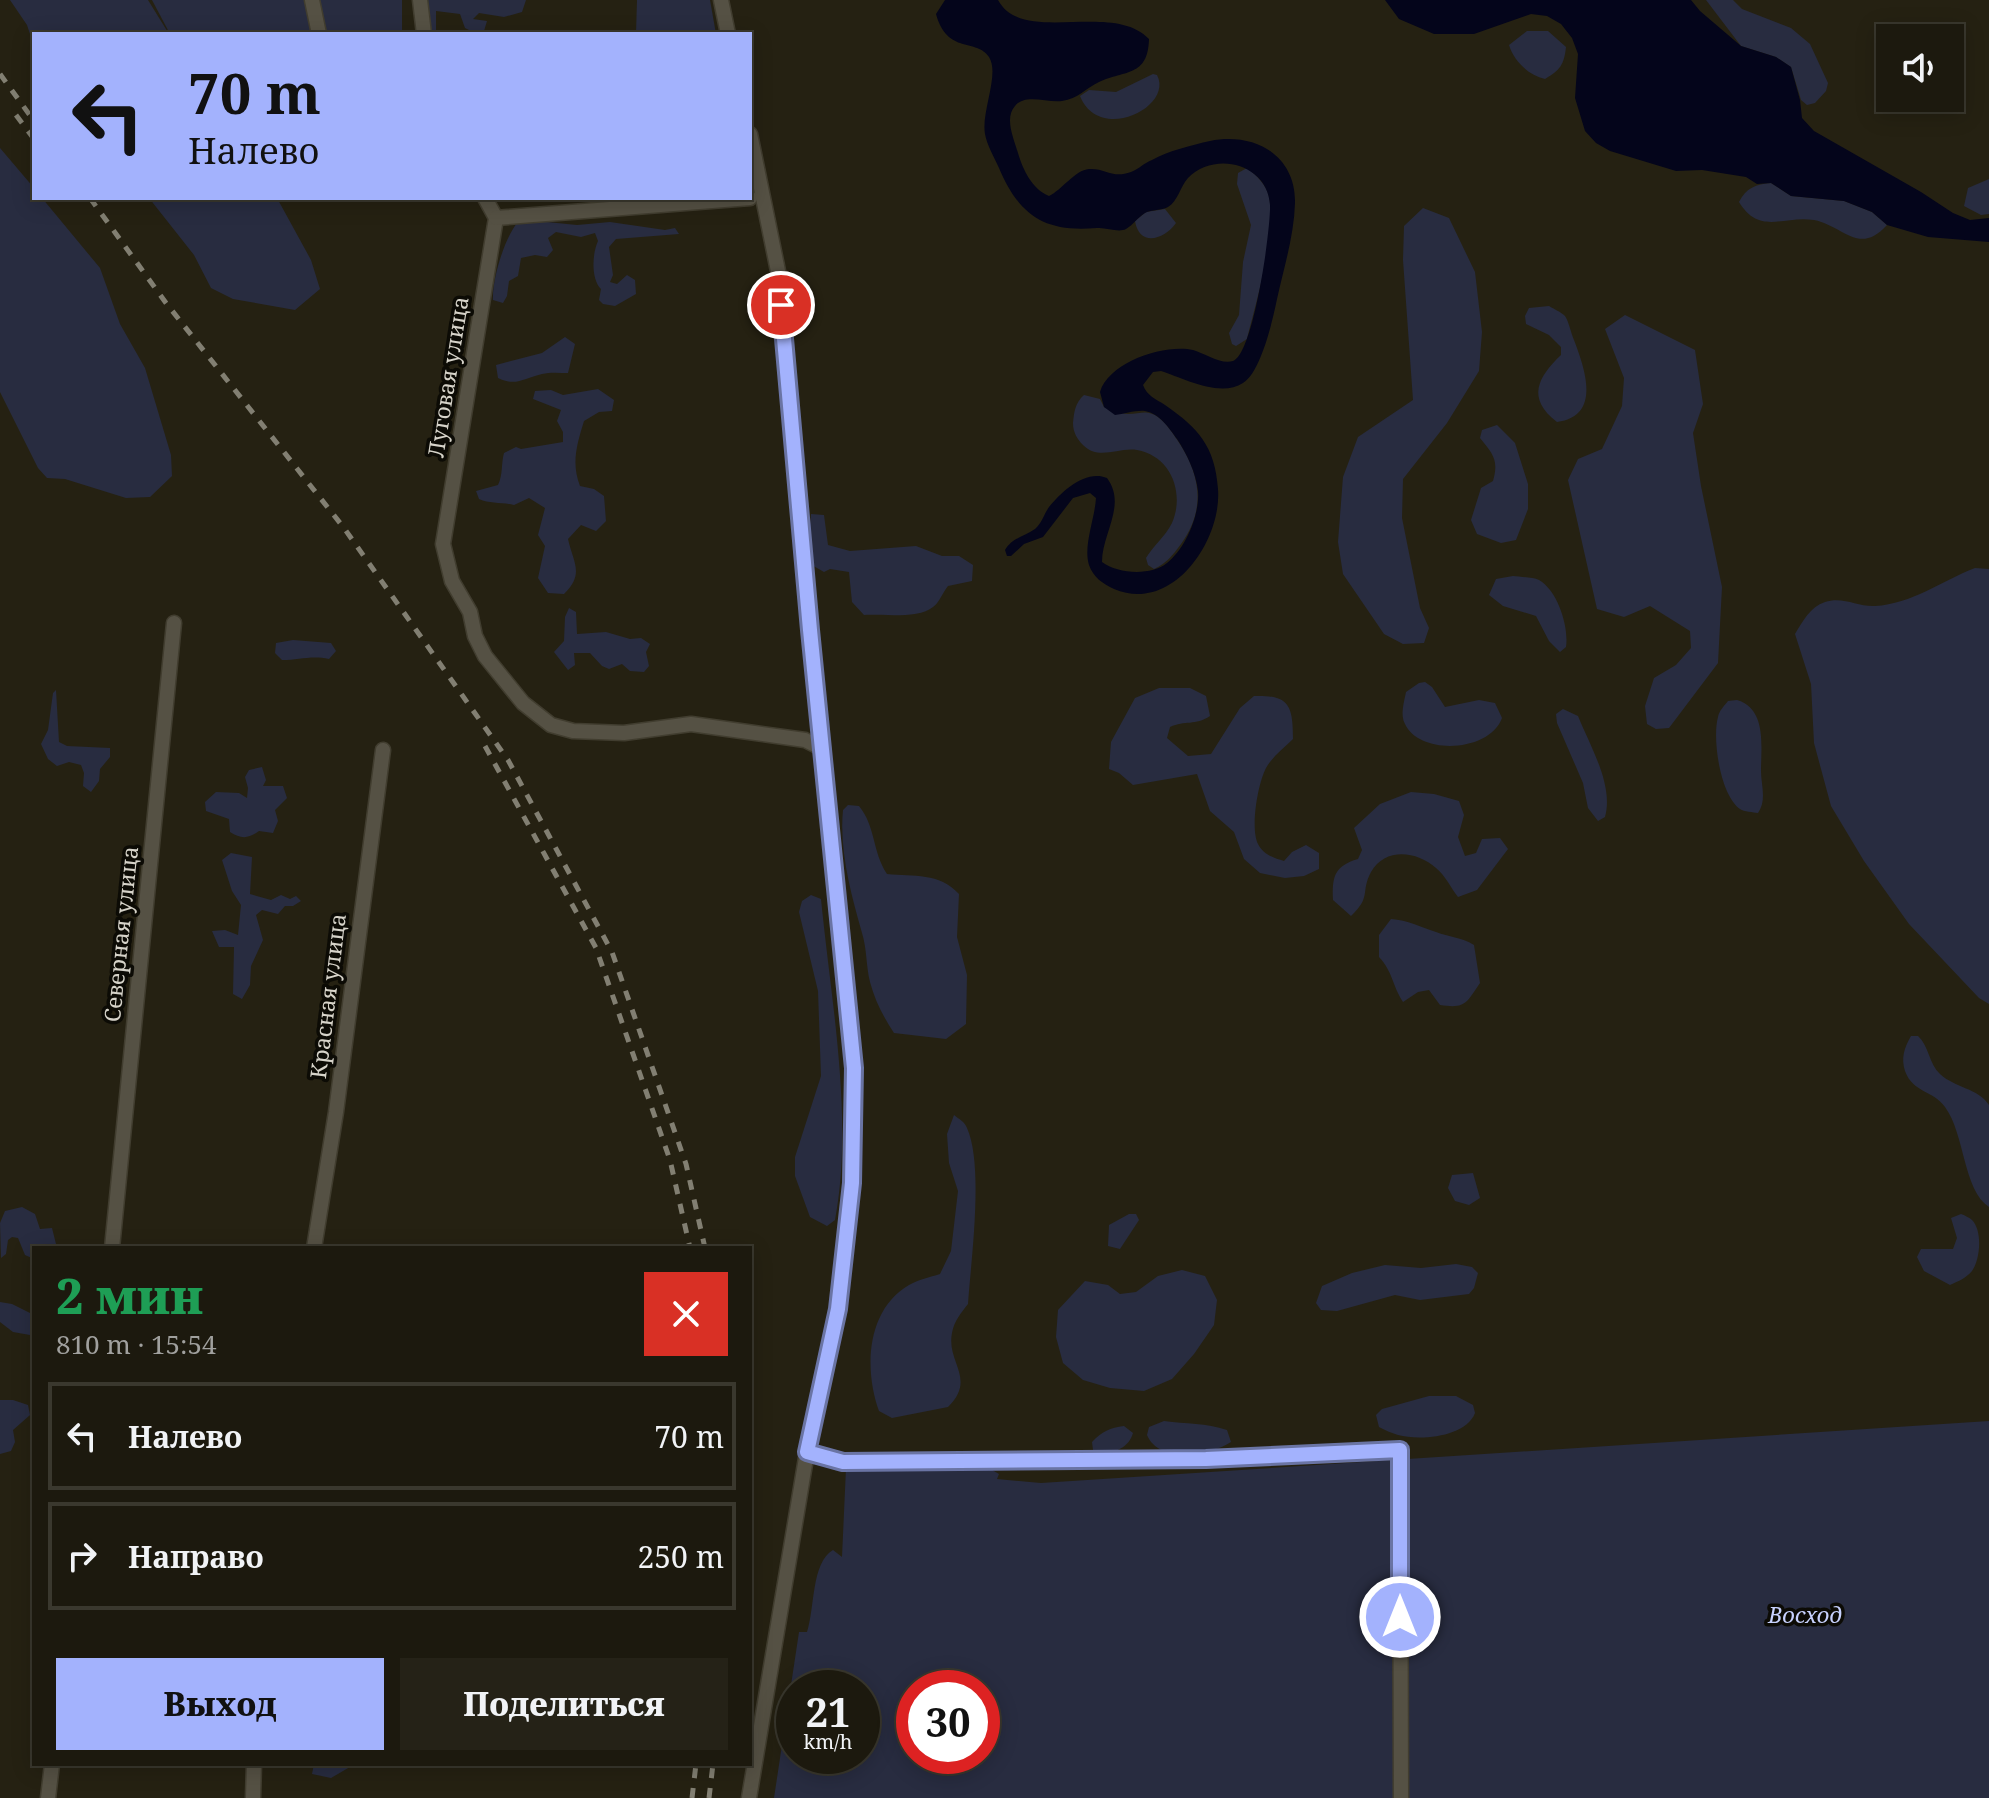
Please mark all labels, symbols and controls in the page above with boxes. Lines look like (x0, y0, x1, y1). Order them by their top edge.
map controls (1876, 24, 1964, 112)
button: sound (1876, 24, 1964, 112)
text: 70 m (188, 54, 321, 130)
icon: left (56, 64, 160, 168)
text: Налево (188, 126, 319, 175)
pin (747, 271, 815, 339)
icon: arrive (759, 283, 803, 327)
street label: Луговая улица (419, 294, 475, 460)
street label: Северная улица (96, 844, 144, 1023)
street label: Красная улица (302, 912, 352, 1080)
text: 2 мин (56, 1263, 203, 1328)
button: close (644, 1272, 728, 1356)
text: 810 m · 15:54 (56, 1326, 217, 1362)
icon: left (60, 1414, 104, 1458)
text: Налево (128, 1416, 242, 1457)
text: 70 m (654, 1416, 724, 1457)
icon: right (60, 1534, 104, 1578)
text: Направо (128, 1536, 264, 1577)
text: 250 m (638, 1536, 724, 1577)
position arrow (1358, 1575, 1442, 1659)
park label: Восход (1767, 1599, 1842, 1629)
button: Выход (56, 1658, 384, 1750)
button: Поделиться (400, 1658, 728, 1750)
speed limit sign: 30 (896, 1670, 1000, 1774)
text: 21 (805, 1684, 851, 1739)
text: km/h (803, 1728, 853, 1755)

